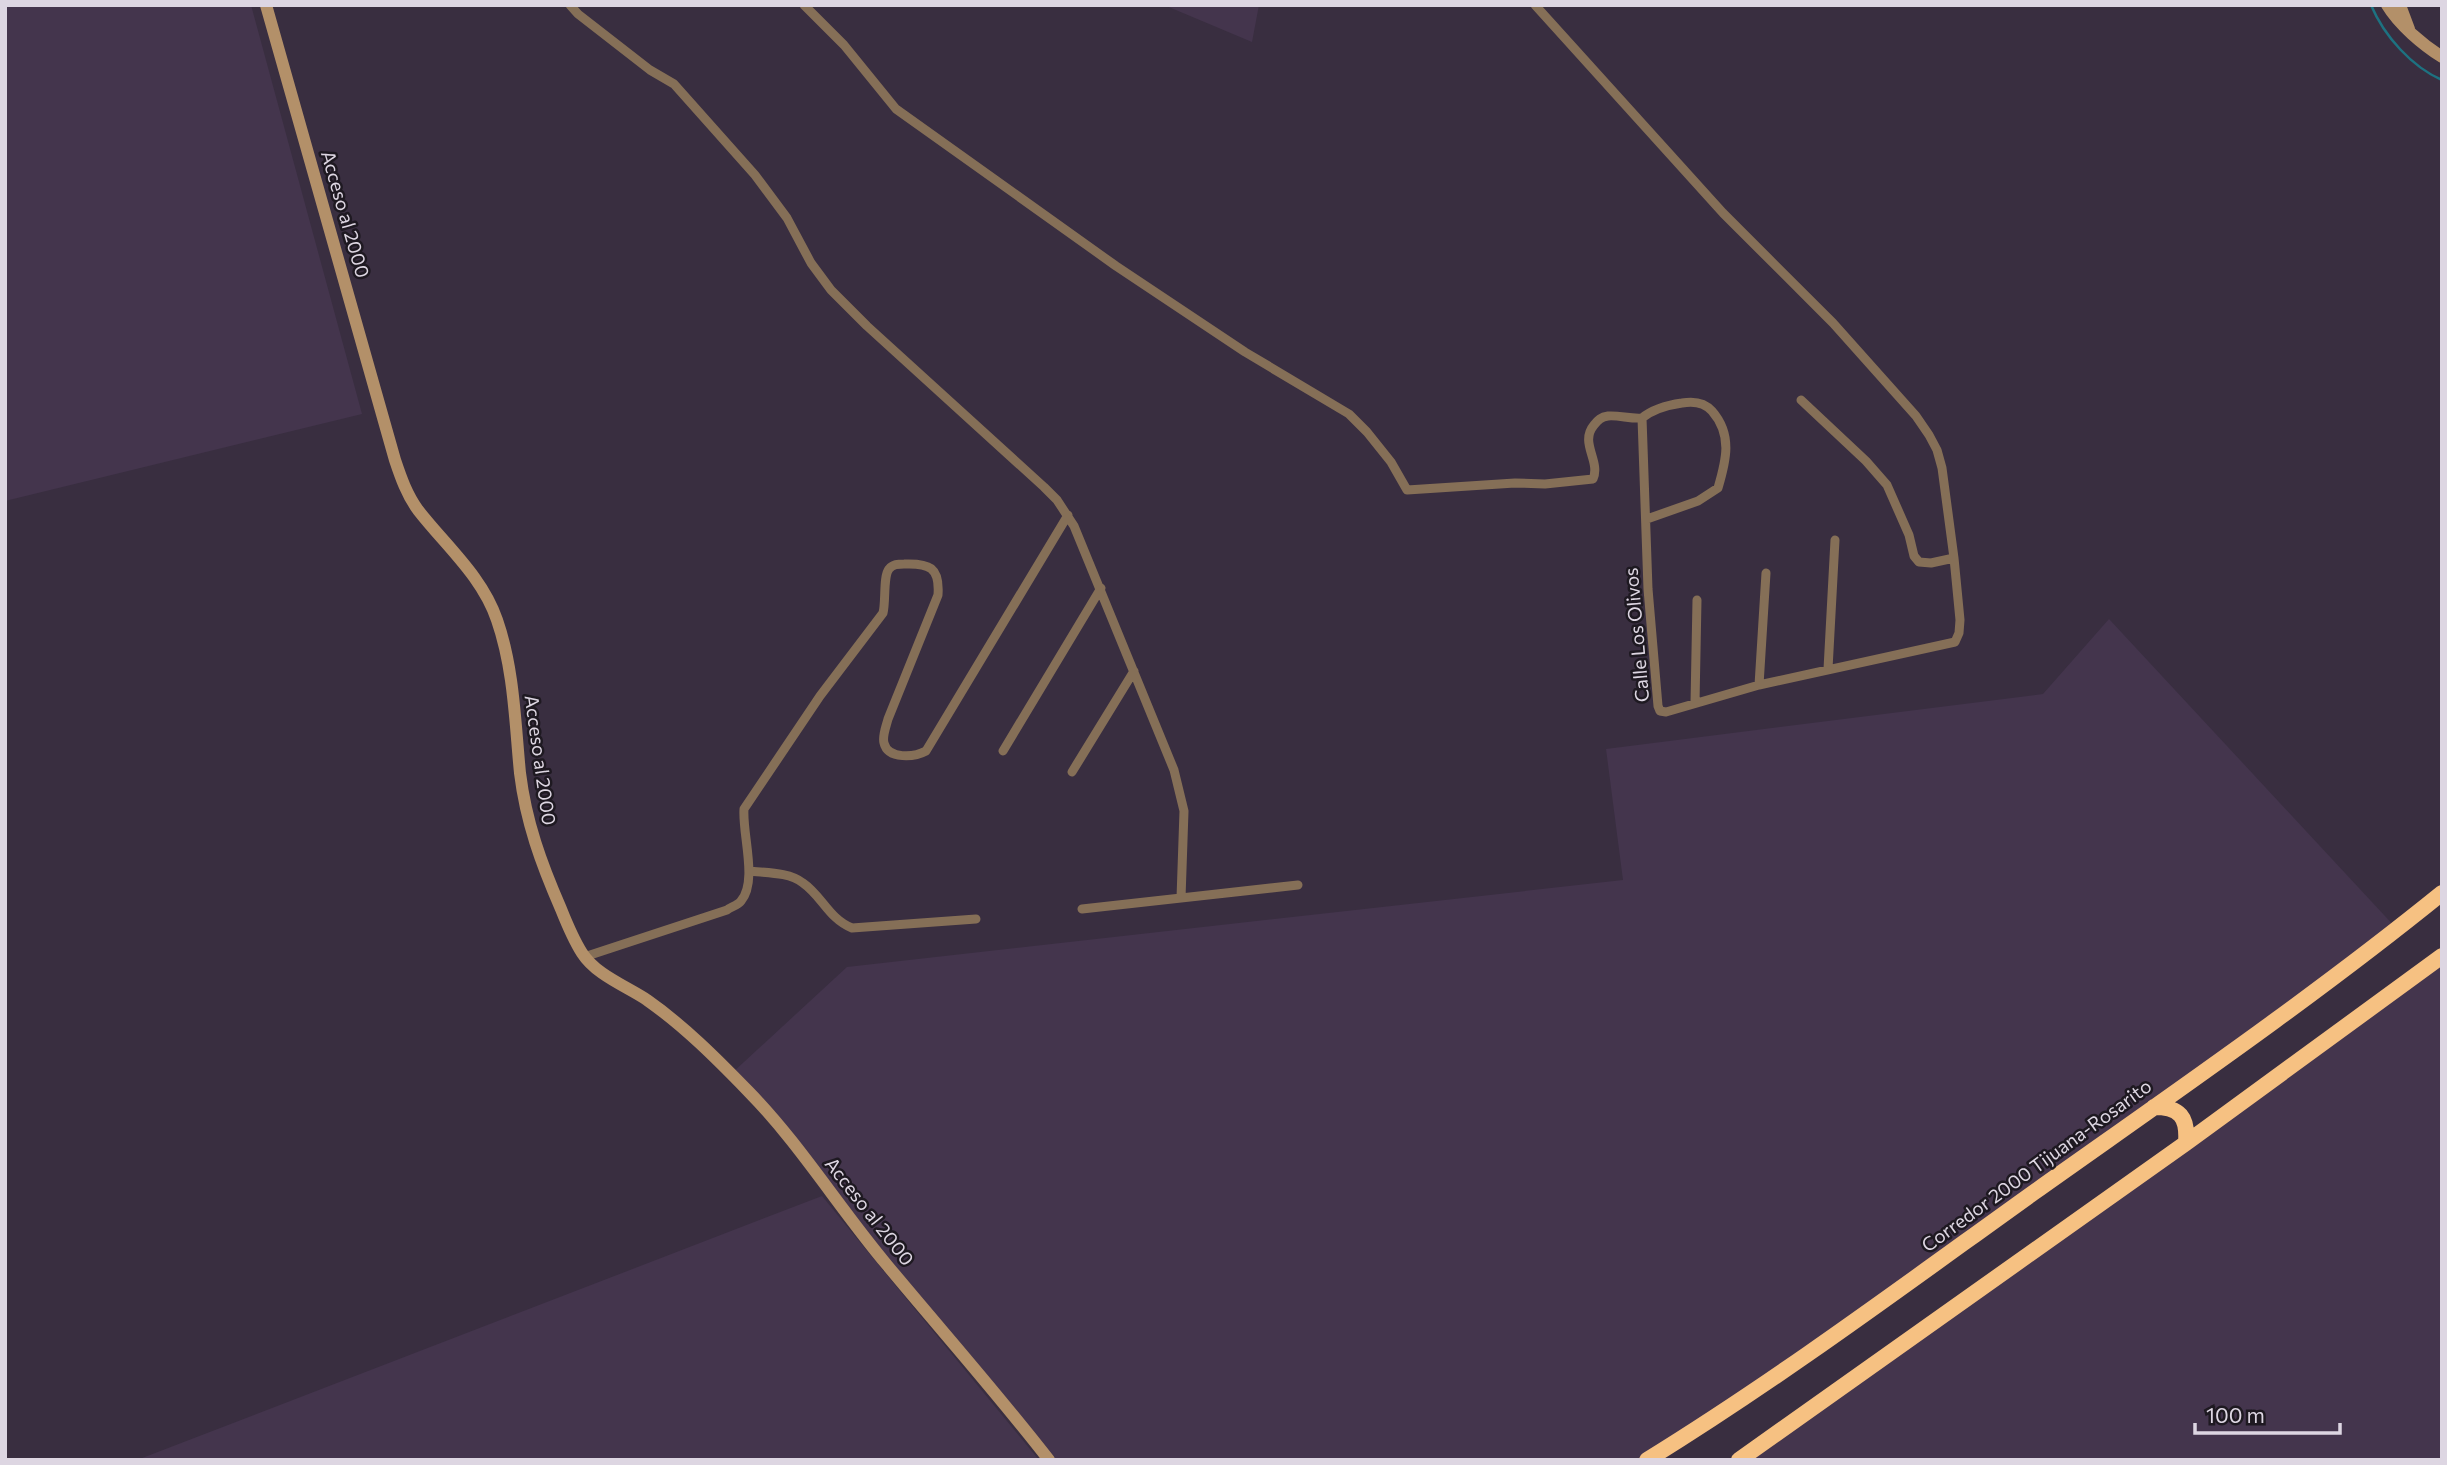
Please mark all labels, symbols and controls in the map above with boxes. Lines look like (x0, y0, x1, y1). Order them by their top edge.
street label: Acceso al 2000 (317, 148, 375, 280)
street label: Calle Los Olivos (1619, 567, 1653, 703)
street label: Acceso al 2000 (520, 693, 562, 827)
street label: Corredor 2000 Tijuana-Rosarito (1916, 1074, 2156, 1256)
street label: Acceso al 2000 (821, 1152, 919, 1270)
scale bar (2195, 1392, 2340, 1436)
text: 100 m (2206, 1402, 2265, 1427)

